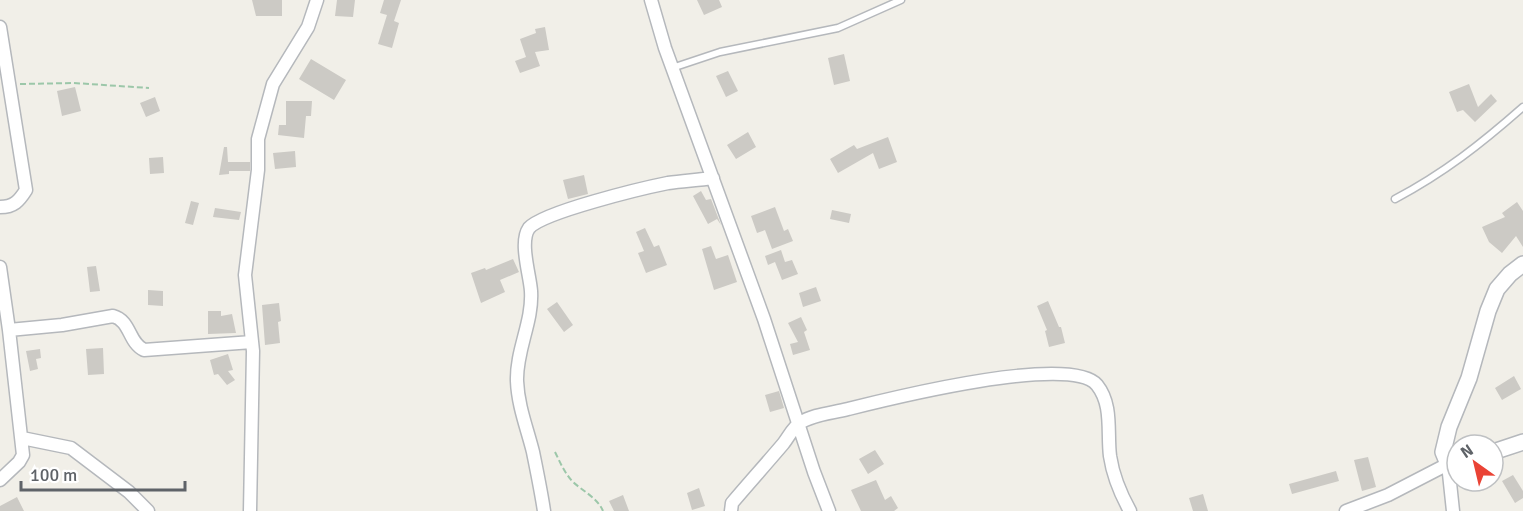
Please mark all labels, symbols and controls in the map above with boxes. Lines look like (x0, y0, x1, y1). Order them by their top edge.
north arrow (1445, 433, 1505, 493)
text: N (1457, 440, 1477, 463)
scale bar (21, 454, 184, 492)
text: 100 m (30, 464, 77, 486)

